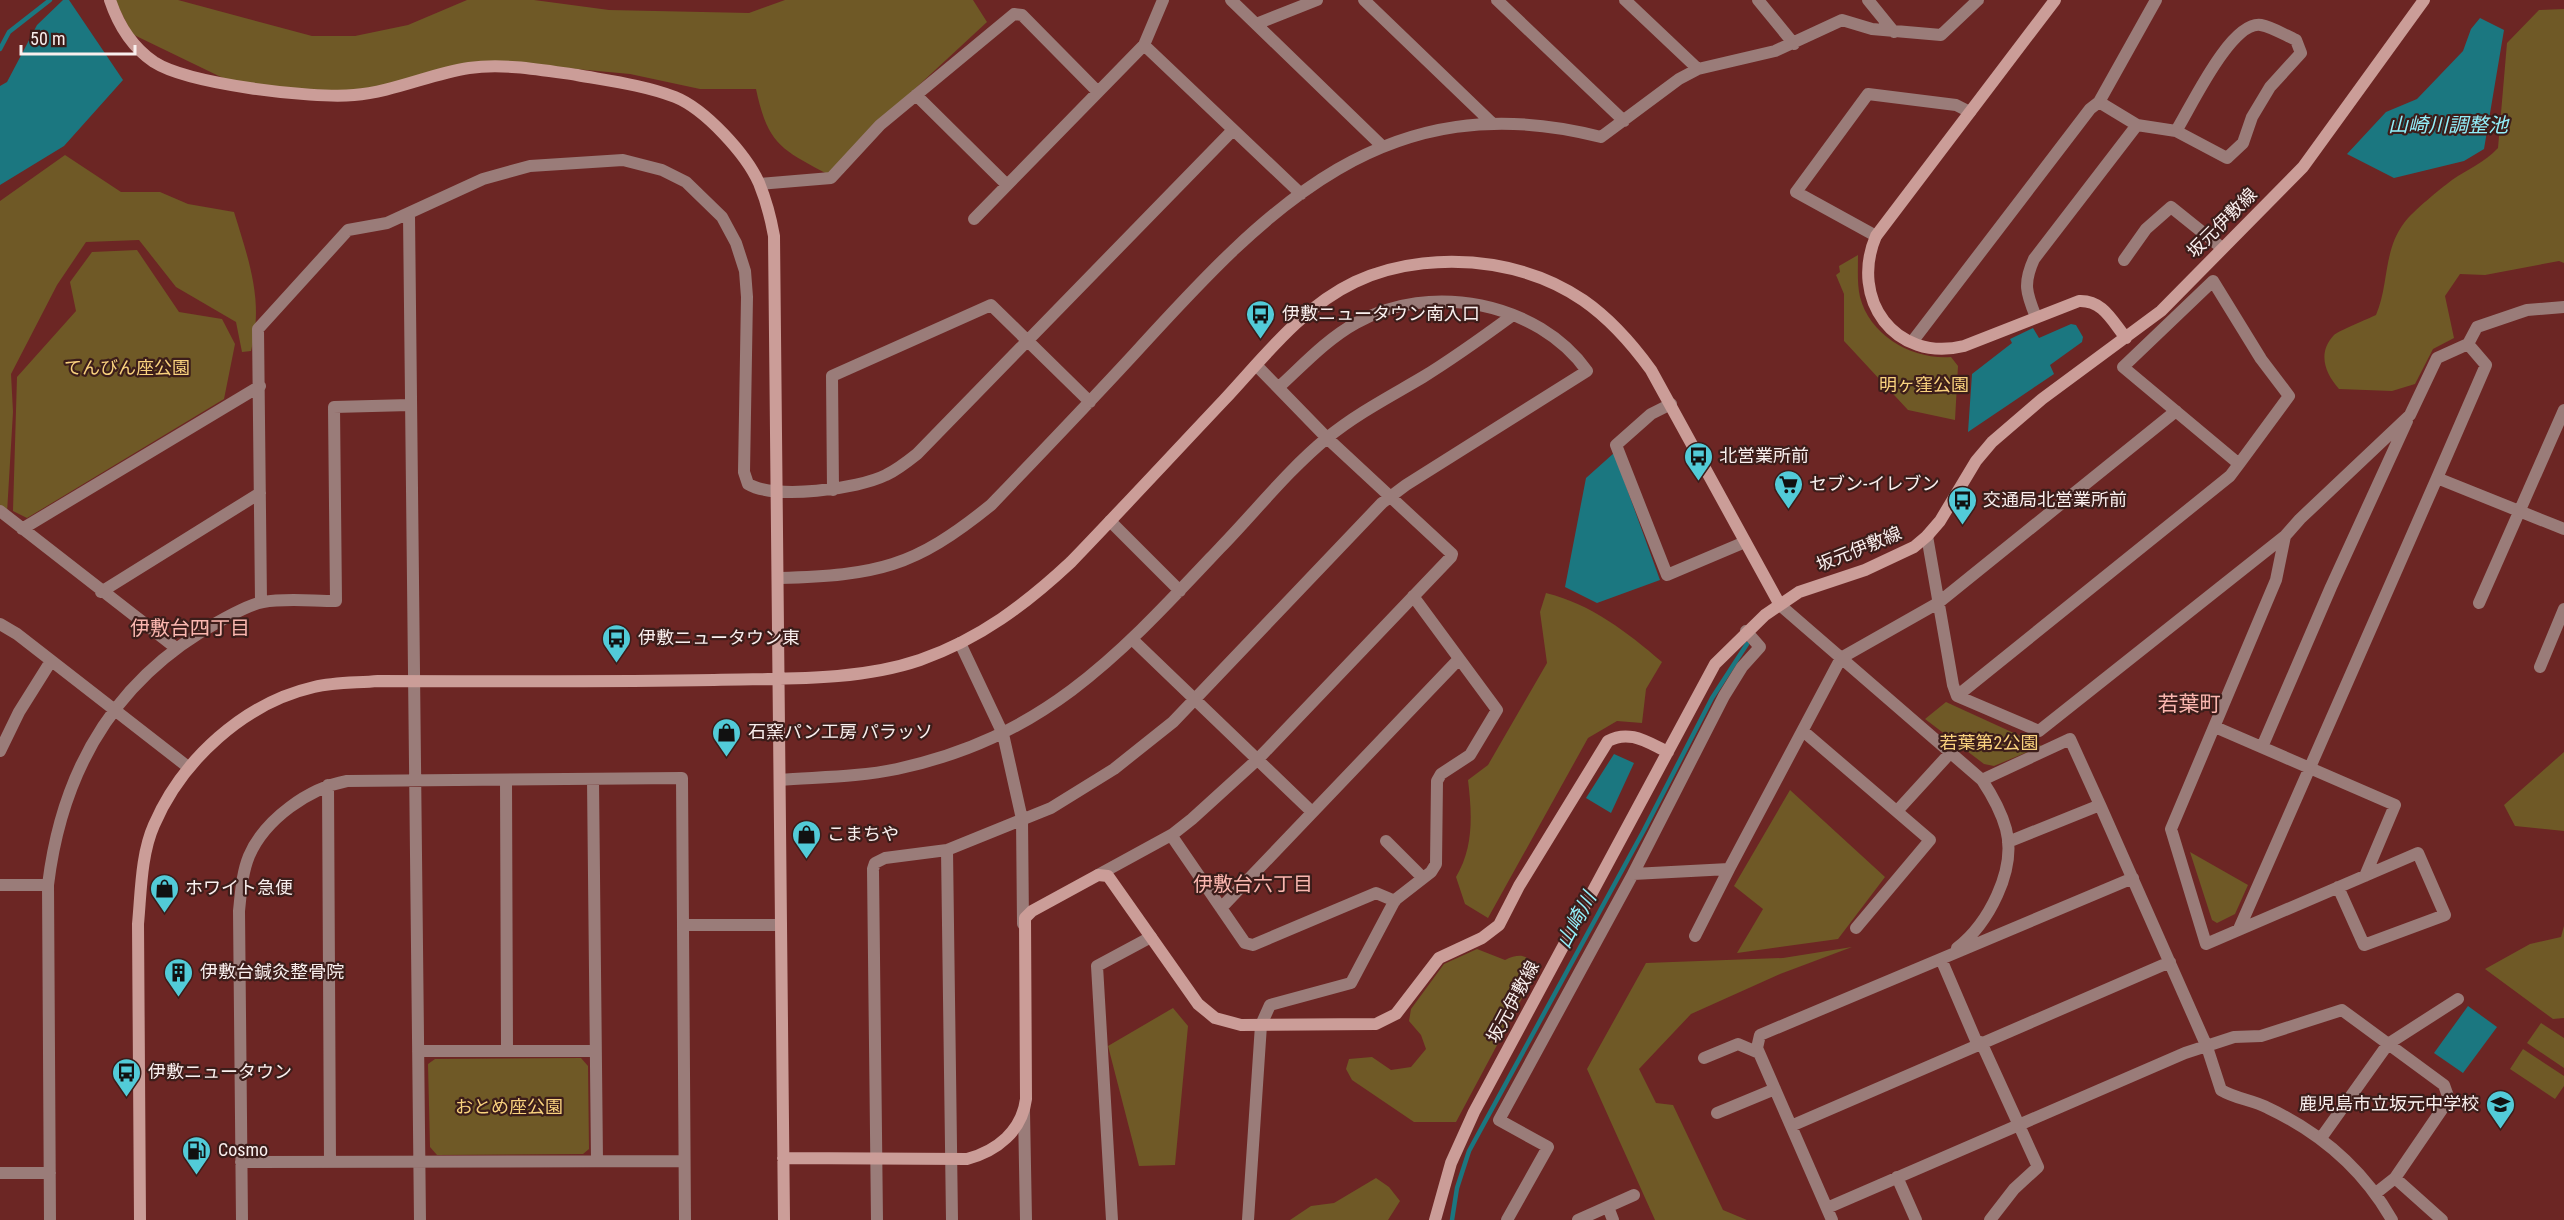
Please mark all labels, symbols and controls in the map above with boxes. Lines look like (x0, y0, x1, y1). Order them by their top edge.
scale bar (21, 18, 135, 56)
text: 50 m (30, 28, 65, 49)
water label: 山崎川調整池 (2388, 113, 2510, 137)
street label: 坂元伊敷線 (2182, 183, 2261, 262)
bus stop icon: 伊敷ニュータウン南入口 (1245, 298, 1277, 340)
place label: 伊敷ニュータウン南入口 (1282, 303, 1480, 324)
park label: てんびん座公園 (64, 357, 190, 378)
park label: 明ヶ窪公園 (1879, 374, 1969, 395)
bus stop icon: 北営業所前 (1682, 440, 1714, 482)
place label: 北営業所前 (1719, 445, 1809, 466)
supermarket icon: セブン-イレブン (1772, 468, 1804, 510)
place label: セブン-イレブン (1809, 473, 1939, 494)
bus stop icon: 交通局北営業所前 (1946, 484, 1978, 526)
place label: 交通局北営業所前 (1983, 489, 2127, 510)
street label: 坂元伊敷線 (1813, 522, 1904, 575)
district label: 伊敷台四丁目 (130, 616, 250, 640)
bus stop icon: 伊敷ニュータウン東 (601, 622, 633, 664)
place label: 伊敷ニュータウン東 (638, 627, 800, 648)
district label: 若葉町 (2158, 692, 2221, 716)
shop icon: 石窯パン工房 パラッソ (711, 716, 743, 758)
place label: 石窯パン工房 パラッソ (748, 721, 933, 742)
park label: 若葉第2公園 (1940, 732, 2038, 753)
shop icon: こまちや (790, 818, 822, 860)
place label: こまちや (827, 823, 899, 844)
shop icon: ホワイト急便 (148, 872, 180, 914)
district label: 伊敷台六丁目 (1193, 872, 1313, 896)
place label: ホワイト急便 (185, 877, 293, 898)
water label: 山崎川 (1551, 886, 1602, 952)
building icon: 伊敷台鍼灸整骨院 (163, 956, 195, 998)
street label: 坂元伊敷線 (1482, 957, 1543, 1046)
place label: 伊敷台鍼灸整骨院 (200, 961, 344, 982)
bus stop icon: 伊敷ニュータウン (111, 1056, 143, 1098)
place label: 伊敷ニュータウン (148, 1061, 292, 1082)
school or university icon: 鹿児島市立坂元中学校 (2484, 1088, 2516, 1130)
place label: 鹿児島市立坂元中学校 (2299, 1093, 2479, 1114)
park label: おとめ座公園 (455, 1096, 563, 1117)
fuel station icon: Cosmo (181, 1134, 213, 1176)
place label: Cosmo (218, 1139, 268, 1160)

